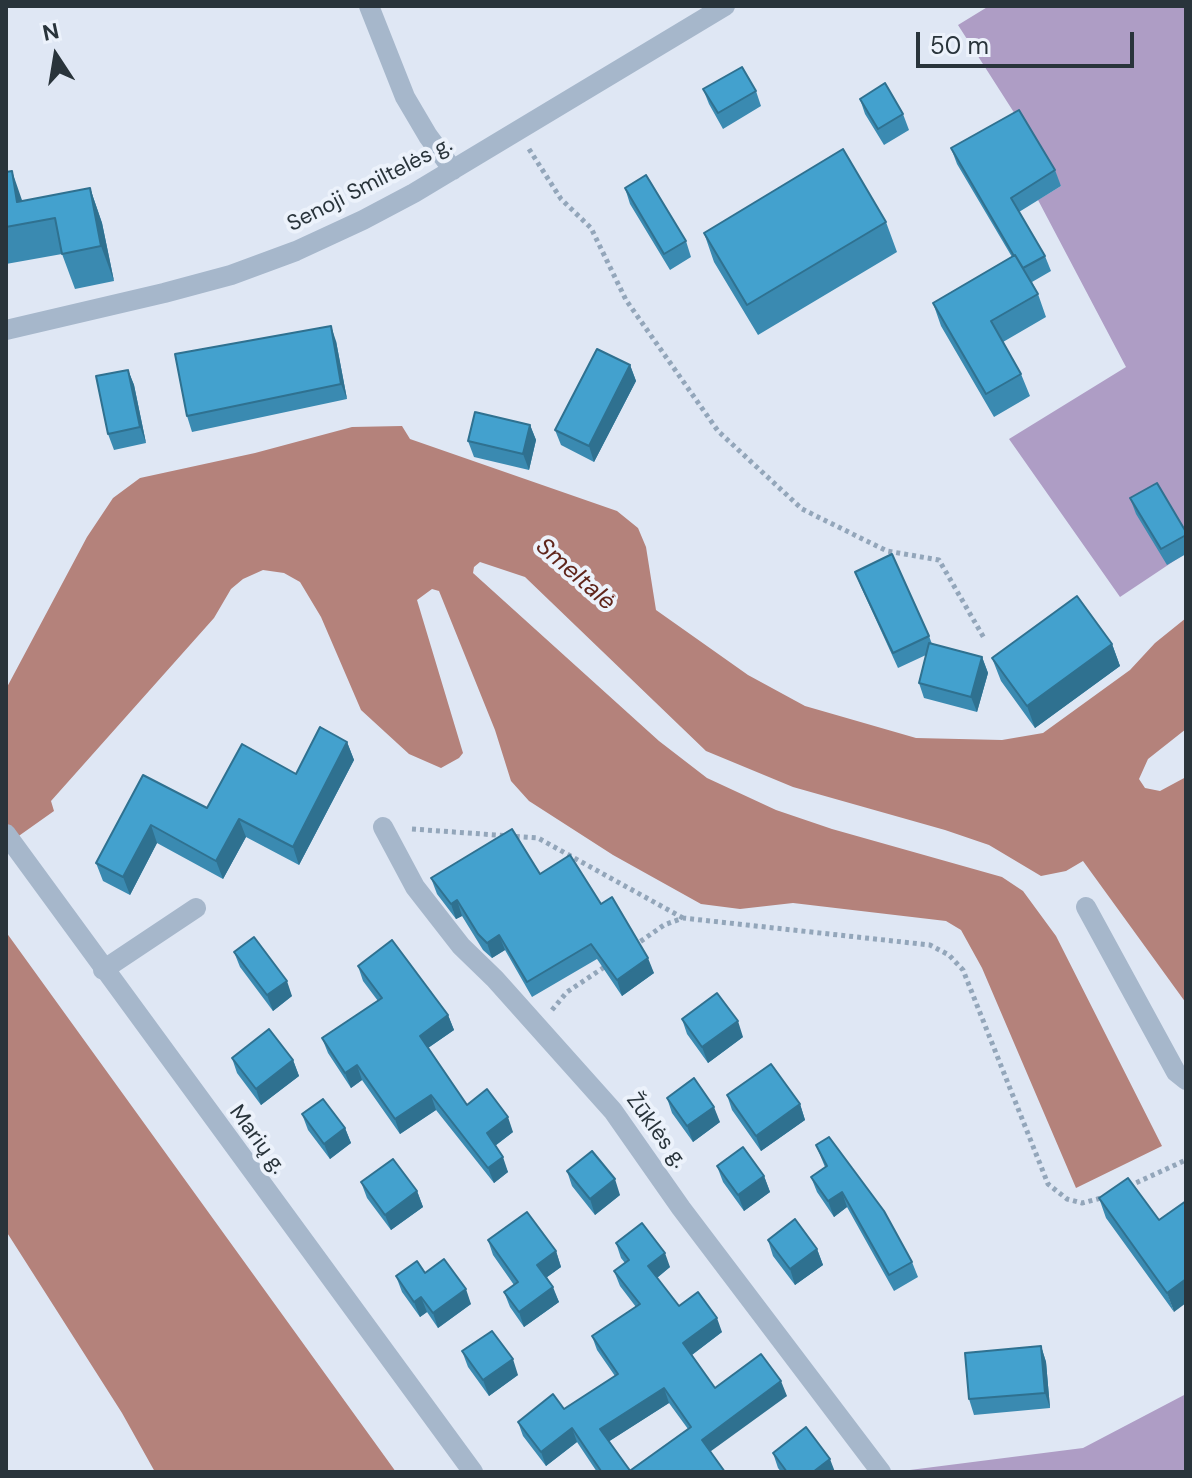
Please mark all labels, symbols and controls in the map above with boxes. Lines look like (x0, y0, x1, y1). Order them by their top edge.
north arrow (16, 16, 96, 96)
text: N (40, 16, 62, 48)
scale bar (920, 16, 1138, 66)
text: 50 m (930, 30, 989, 61)
street label: Senoji Smiltelės g. (283, 132, 457, 238)
water label: Smeltalė (529, 533, 621, 617)
street label: Žūklės g. (620, 1088, 692, 1174)
street label: Marių g. (223, 1100, 291, 1180)

